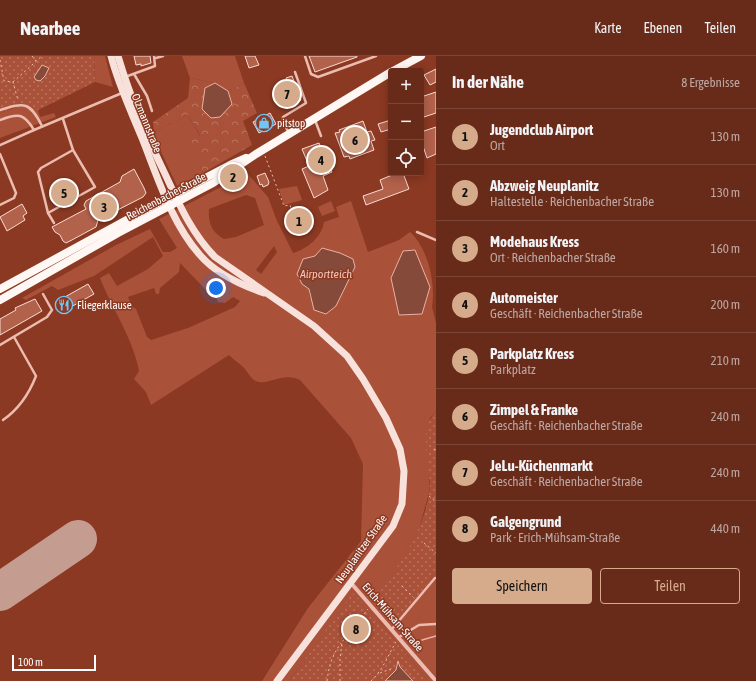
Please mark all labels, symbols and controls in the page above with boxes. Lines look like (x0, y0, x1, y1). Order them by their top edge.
text: Nearbee (20, 17, 80, 39)
text: Karte (594, 20, 621, 36)
text: Ebenen (643, 20, 682, 36)
text: Teilen (704, 20, 736, 36)
map controls (388, 68, 424, 176)
button: + (388, 68, 424, 104)
text: In der Nähe (452, 72, 524, 92)
text: 8 Ergebnisse (681, 75, 740, 90)
pin: 7 (274, 79, 300, 109)
street label: Olzmannstraße (130, 92, 164, 154)
button: − (388, 104, 424, 140)
shop icon: pitstop (254, 113, 274, 133)
place label: pitstop (277, 117, 305, 129)
text: Jugendclub Airport (490, 121, 593, 138)
pin: 6 (342, 125, 368, 155)
text: 1 (462, 129, 468, 144)
text: 130 m (711, 129, 740, 144)
text: Ort (490, 138, 505, 153)
button: locate (388, 140, 424, 176)
pin: 4 (308, 145, 334, 175)
pin: 2 (220, 162, 246, 192)
street label: Reichenbacher Straße (124, 170, 208, 222)
text: Abzweig Neuplanitz (490, 177, 599, 194)
pin: 5 (51, 178, 77, 208)
text: 2 (462, 185, 468, 200)
text: 130 m (711, 185, 740, 200)
pin: 3 (91, 192, 117, 222)
text: Haltestelle · Reichenbacher Straße (490, 194, 654, 209)
pin: 1 (286, 206, 312, 236)
text: Modehaus Kress (490, 233, 579, 250)
text: 3 (462, 241, 468, 256)
text: 160 m (711, 241, 740, 256)
text: Ort · Reichenbacher Straße (490, 250, 616, 265)
water label: Airportteich (299, 267, 352, 281)
your location (206, 278, 226, 298)
text: Automeister (490, 289, 558, 306)
restaurant icon: Fliegerklause (54, 295, 74, 315)
text: 4 (462, 297, 468, 312)
text: 200 m (711, 297, 740, 312)
place label: Fliegerklause (77, 299, 132, 311)
text: Geschäft · Reichenbacher Straße (490, 306, 643, 321)
text: Parkplatz Kress (490, 345, 574, 362)
text: 5 (462, 353, 468, 368)
text: 210 m (711, 353, 740, 368)
text: Parkplatz (490, 362, 536, 377)
text: Zimpel & Franke (490, 401, 578, 418)
text: 6 (462, 409, 468, 424)
text: 240 m (711, 409, 740, 424)
text: Geschäft · Reichenbacher Straße (490, 418, 643, 433)
text: JeLu-Küchenmarkt (490, 457, 593, 474)
text: 7 (462, 465, 468, 480)
text: 240 m (711, 465, 740, 480)
text: Geschäft · Reichenbacher Straße (490, 474, 643, 489)
street label: Neuplanitzer Straße (333, 512, 389, 586)
text: Galgengrund (490, 513, 561, 530)
text: 8 (462, 521, 468, 536)
text: 440 m (711, 521, 740, 536)
text: Park · Erich-Mühsam-Straße (490, 530, 620, 545)
button: Speichern (452, 568, 592, 604)
button: Teilen (600, 568, 740, 604)
street label: Erich-Mühsam-Straße (360, 580, 426, 654)
pin: 8 (343, 614, 369, 644)
scale bar (12, 653, 96, 672)
text: 100 m (18, 656, 43, 668)

